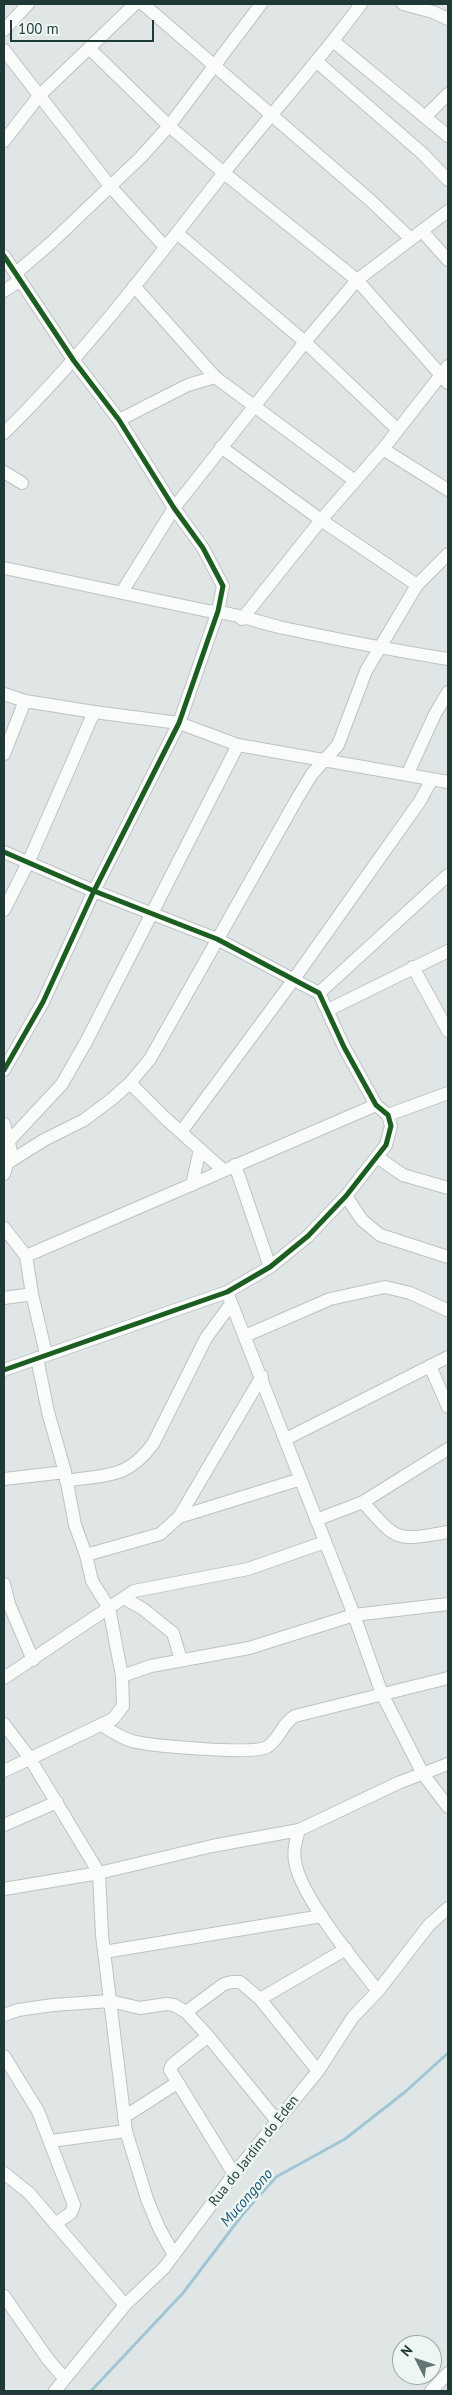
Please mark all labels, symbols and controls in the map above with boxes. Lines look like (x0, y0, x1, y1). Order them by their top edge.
scale bar (12, 10, 156, 42)
text: 100 m (18, 19, 59, 38)
street label: Rua do Jardim do Eden (206, 2092, 302, 2210)
water label: Mucongono (217, 2165, 277, 2231)
north arrow (392, 2335, 442, 2385)
text: N (397, 2341, 416, 2360)

